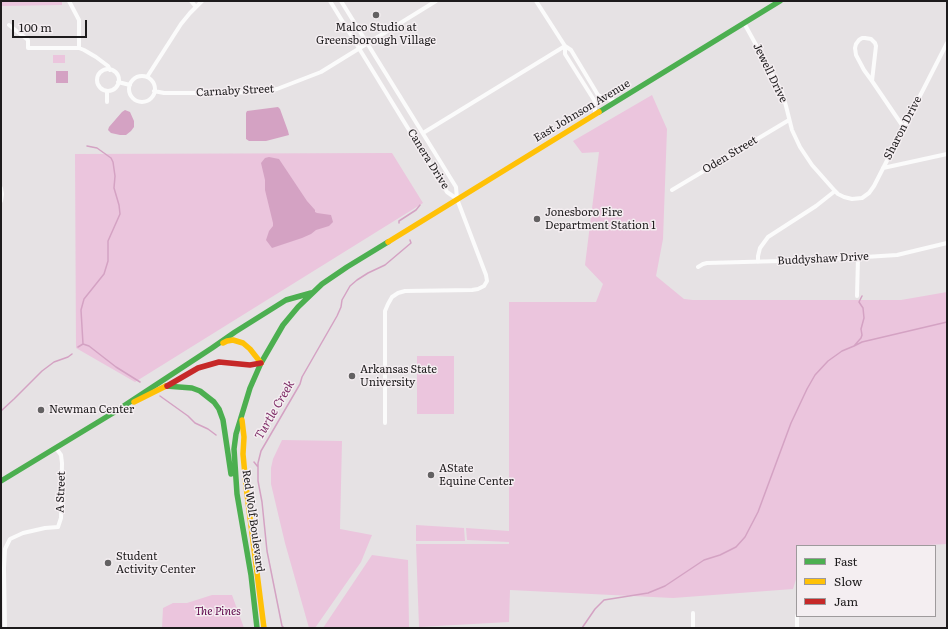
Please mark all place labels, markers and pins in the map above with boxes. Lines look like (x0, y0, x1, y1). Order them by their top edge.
marker: Malco Studio at Greensborough Village (371, 10, 381, 20)
place label: Malco Studio at Greensborough Village (316, 21, 436, 47)
place label: Jonesboro Fire Department Station 1 (545, 206, 656, 232)
marker: Jonesboro Fire Department Station 1 (532, 214, 542, 224)
place label: Arkansas State University (360, 363, 437, 389)
marker: Arkansas State University (347, 371, 357, 381)
place label: Newman Center (49, 403, 134, 417)
marker: Newman Center (36, 405, 46, 415)
place label: AState Equine Center (439, 462, 514, 488)
marker: AState Equine Center (426, 470, 436, 480)
place label: Student Activity Center (116, 550, 196, 576)
marker: Student Activity Center (103, 558, 113, 568)

